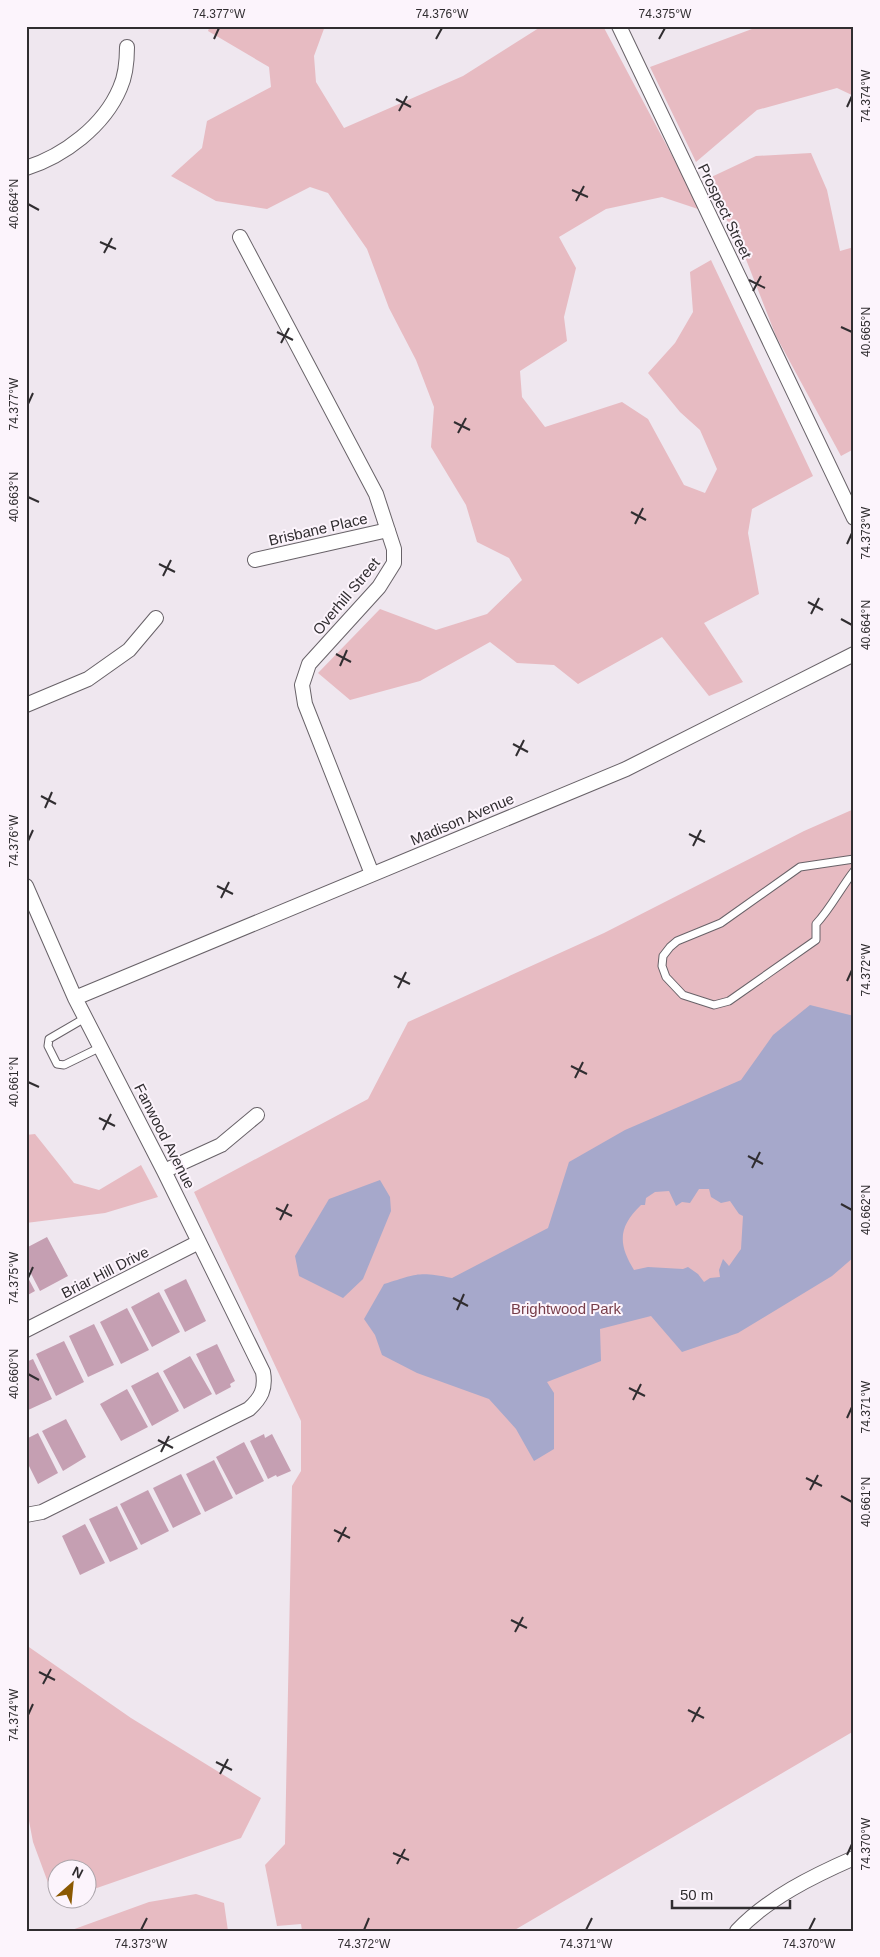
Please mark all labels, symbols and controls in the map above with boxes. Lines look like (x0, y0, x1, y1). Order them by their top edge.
text: 74.377°W (193, 7, 246, 21)
text: 74.376°W (416, 7, 469, 21)
text: 74.375°W (639, 7, 692, 21)
text: 74.374°W (859, 69, 873, 122)
street label: Prospect Street (695, 161, 756, 262)
text: 40.664°N (7, 179, 21, 229)
text: 40.665°N (859, 307, 873, 357)
text: 74.377°W (7, 377, 21, 430)
text: 40.663°N (7, 472, 21, 522)
text: 74.373°W (859, 506, 873, 559)
street label: Brisbane Place (267, 509, 369, 549)
street label: Overhill Street (309, 554, 384, 638)
text: 40.664°N (859, 600, 873, 650)
street label: Madison Avenue (408, 790, 516, 848)
text: 74.376°W (7, 814, 21, 867)
text: 74.372°W (859, 943, 873, 996)
text: 40.661°N (7, 1057, 21, 1107)
street label: Fanwood Avenue (131, 1081, 199, 1191)
text: 40.662°N (859, 1185, 873, 1235)
street label: Briar Hill Drive (58, 1243, 152, 1301)
text: 74.375°W (7, 1251, 21, 1304)
park label: Brightwood Park (511, 1300, 622, 1317)
text: 40.660°N (7, 1349, 21, 1399)
text: 74.371°W (859, 1380, 873, 1433)
text: 40.661°N (859, 1477, 873, 1527)
text: 74.374°W (7, 1688, 21, 1741)
text: 74.370°W (859, 1817, 873, 1870)
north arrow (48, 1860, 98, 1910)
text: N (70, 1863, 86, 1882)
scale bar (672, 1877, 790, 1909)
text: 50 m (680, 1886, 713, 1903)
text: 74.373°W (115, 1937, 168, 1951)
text: 74.372°W (338, 1937, 391, 1951)
text: 74.371°W (560, 1937, 613, 1951)
text: 74.370°W (783, 1937, 836, 1951)

